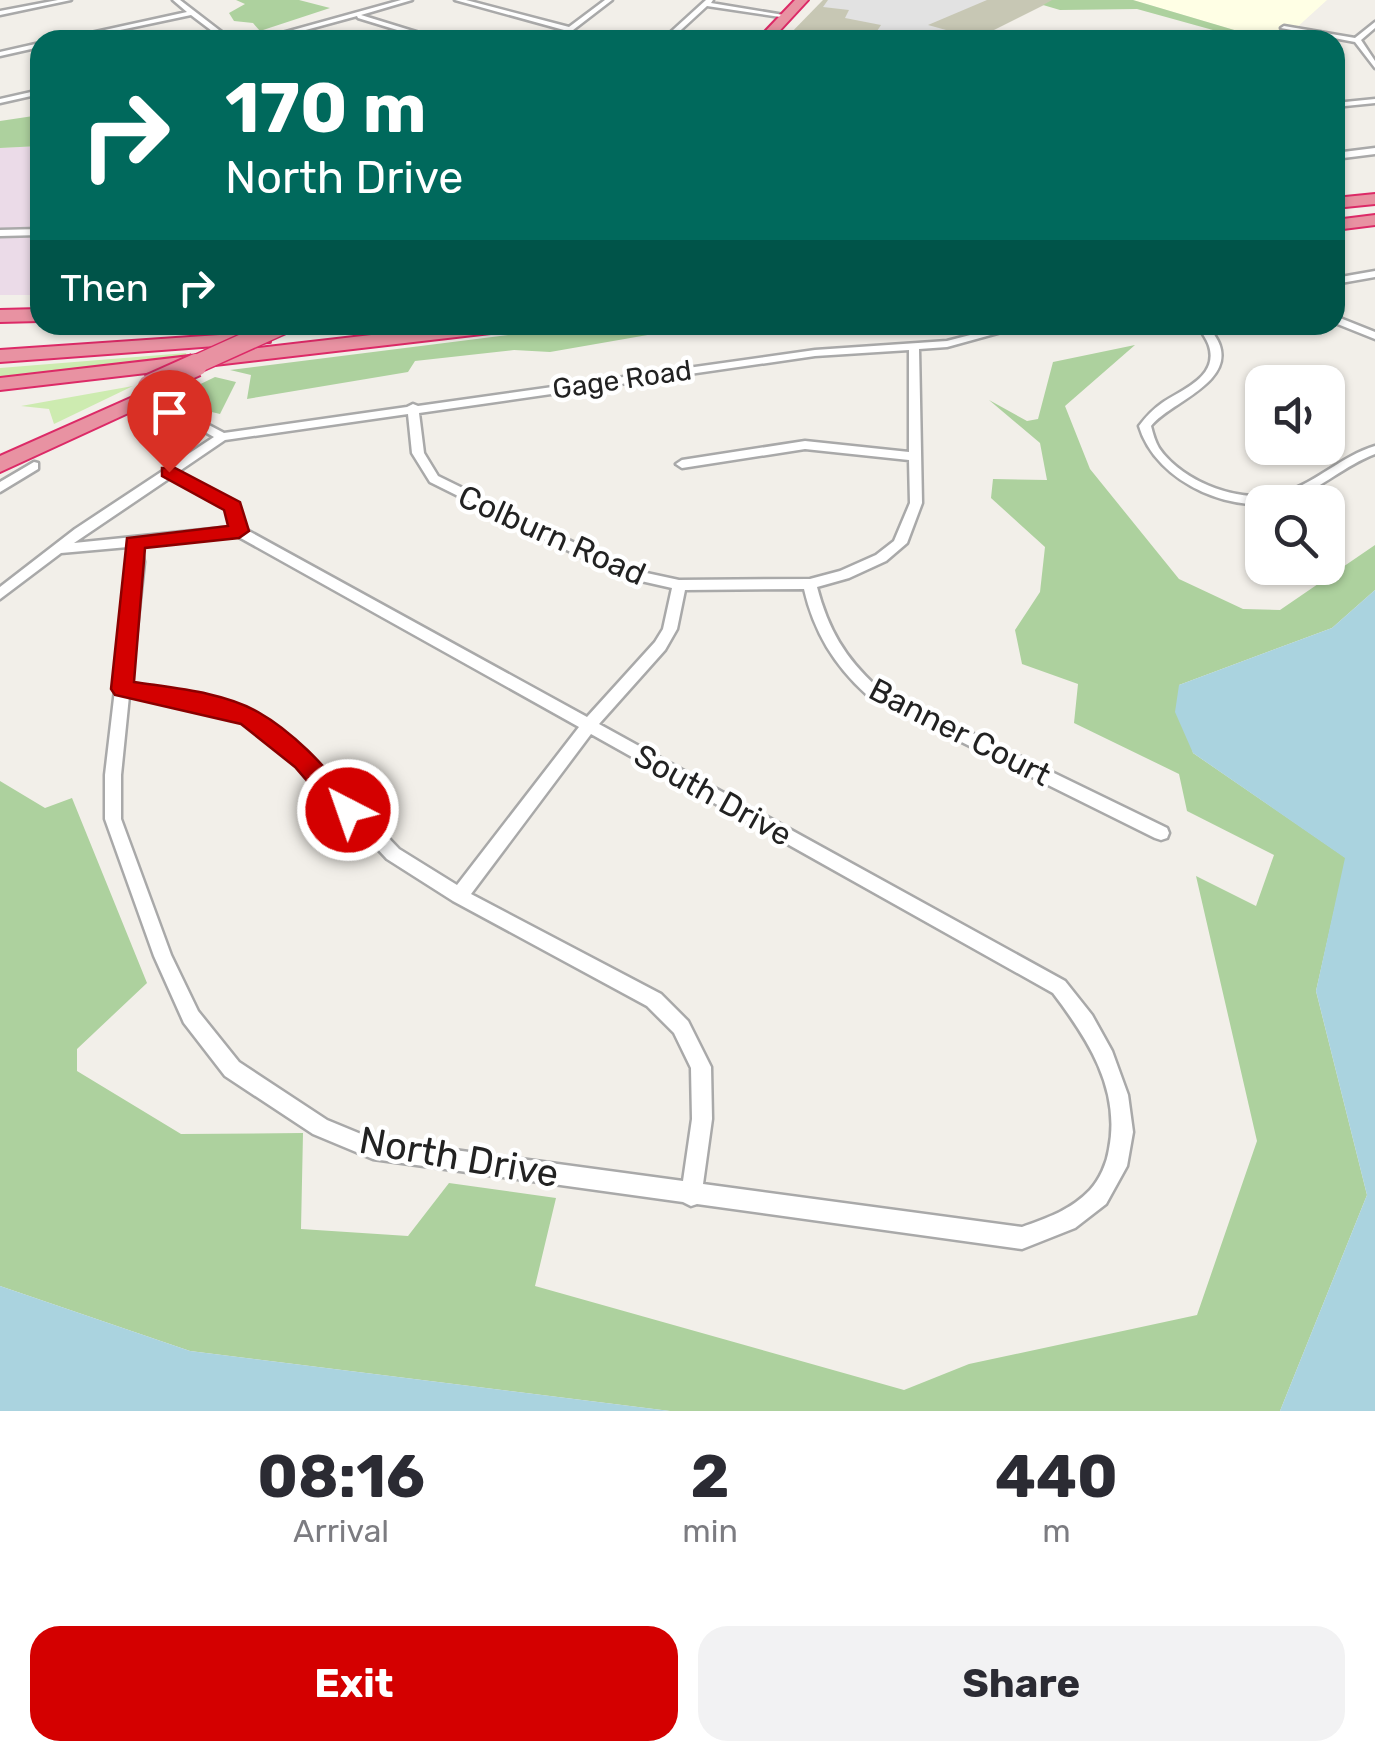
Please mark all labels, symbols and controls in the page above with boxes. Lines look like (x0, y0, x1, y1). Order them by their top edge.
text: 170 m (225, 67, 427, 150)
icon: right (60, 70, 190, 200)
text: North Drive (225, 151, 464, 204)
icon: right (169, 260, 224, 315)
text: Then (60, 265, 149, 311)
street label: Gage Road (550, 353, 694, 406)
map controls (1245, 365, 1345, 585)
button: sound (1245, 365, 1345, 465)
pin (127, 370, 212, 473)
icon: arrive (142, 385, 197, 440)
street label: Colburn Road (452, 477, 652, 593)
button: search (1245, 485, 1345, 585)
street label: Banner Court (863, 670, 1057, 794)
street label: South Drive (628, 736, 798, 854)
position arrow (296, 758, 400, 862)
street label: North Drive (356, 1117, 562, 1197)
text: 08:16 (257, 1441, 425, 1512)
text: 2 (691, 1441, 730, 1512)
text: 440 (995, 1441, 1118, 1512)
text: Arrival (293, 1512, 389, 1550)
text: min (682, 1512, 738, 1550)
text: m (1042, 1512, 1071, 1550)
button: Exit (30, 1626, 678, 1741)
button: Share (698, 1626, 1345, 1741)

